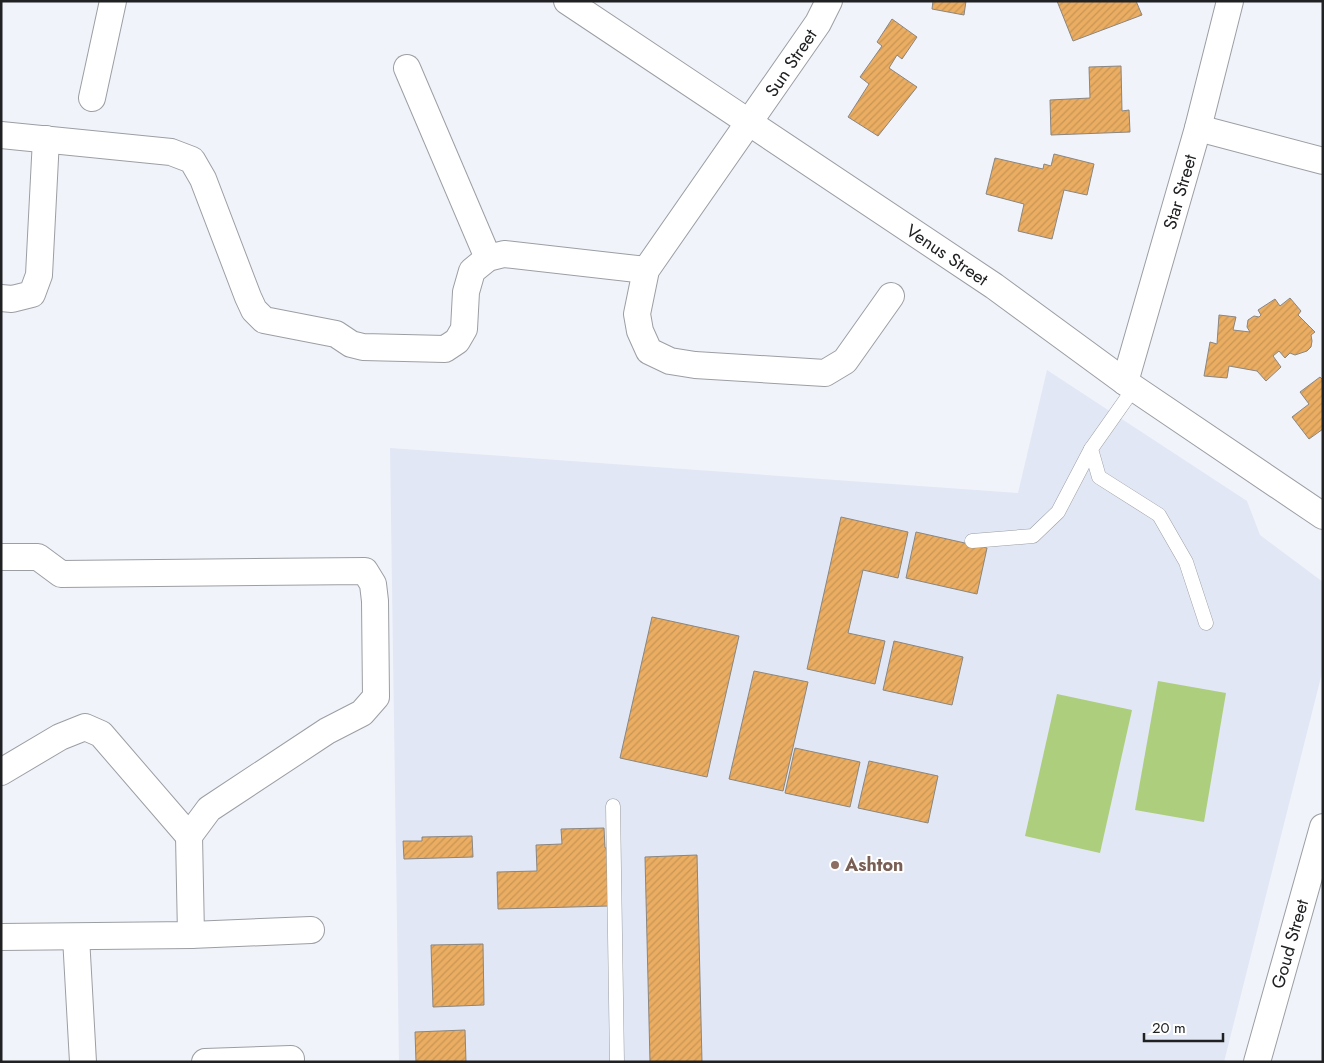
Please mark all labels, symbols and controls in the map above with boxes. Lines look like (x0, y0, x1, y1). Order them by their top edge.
street label: Sun Street (759, 23, 824, 102)
street label: Star Street (1157, 151, 1203, 233)
street label: Venus Street (901, 218, 994, 292)
place label: Ashton (844, 852, 903, 878)
marker: Ashton (829, 859, 841, 871)
street label: Goud Street (1265, 896, 1315, 992)
scale bar (1144, 1010, 1223, 1042)
text: 20 m (1152, 1017, 1186, 1039)

